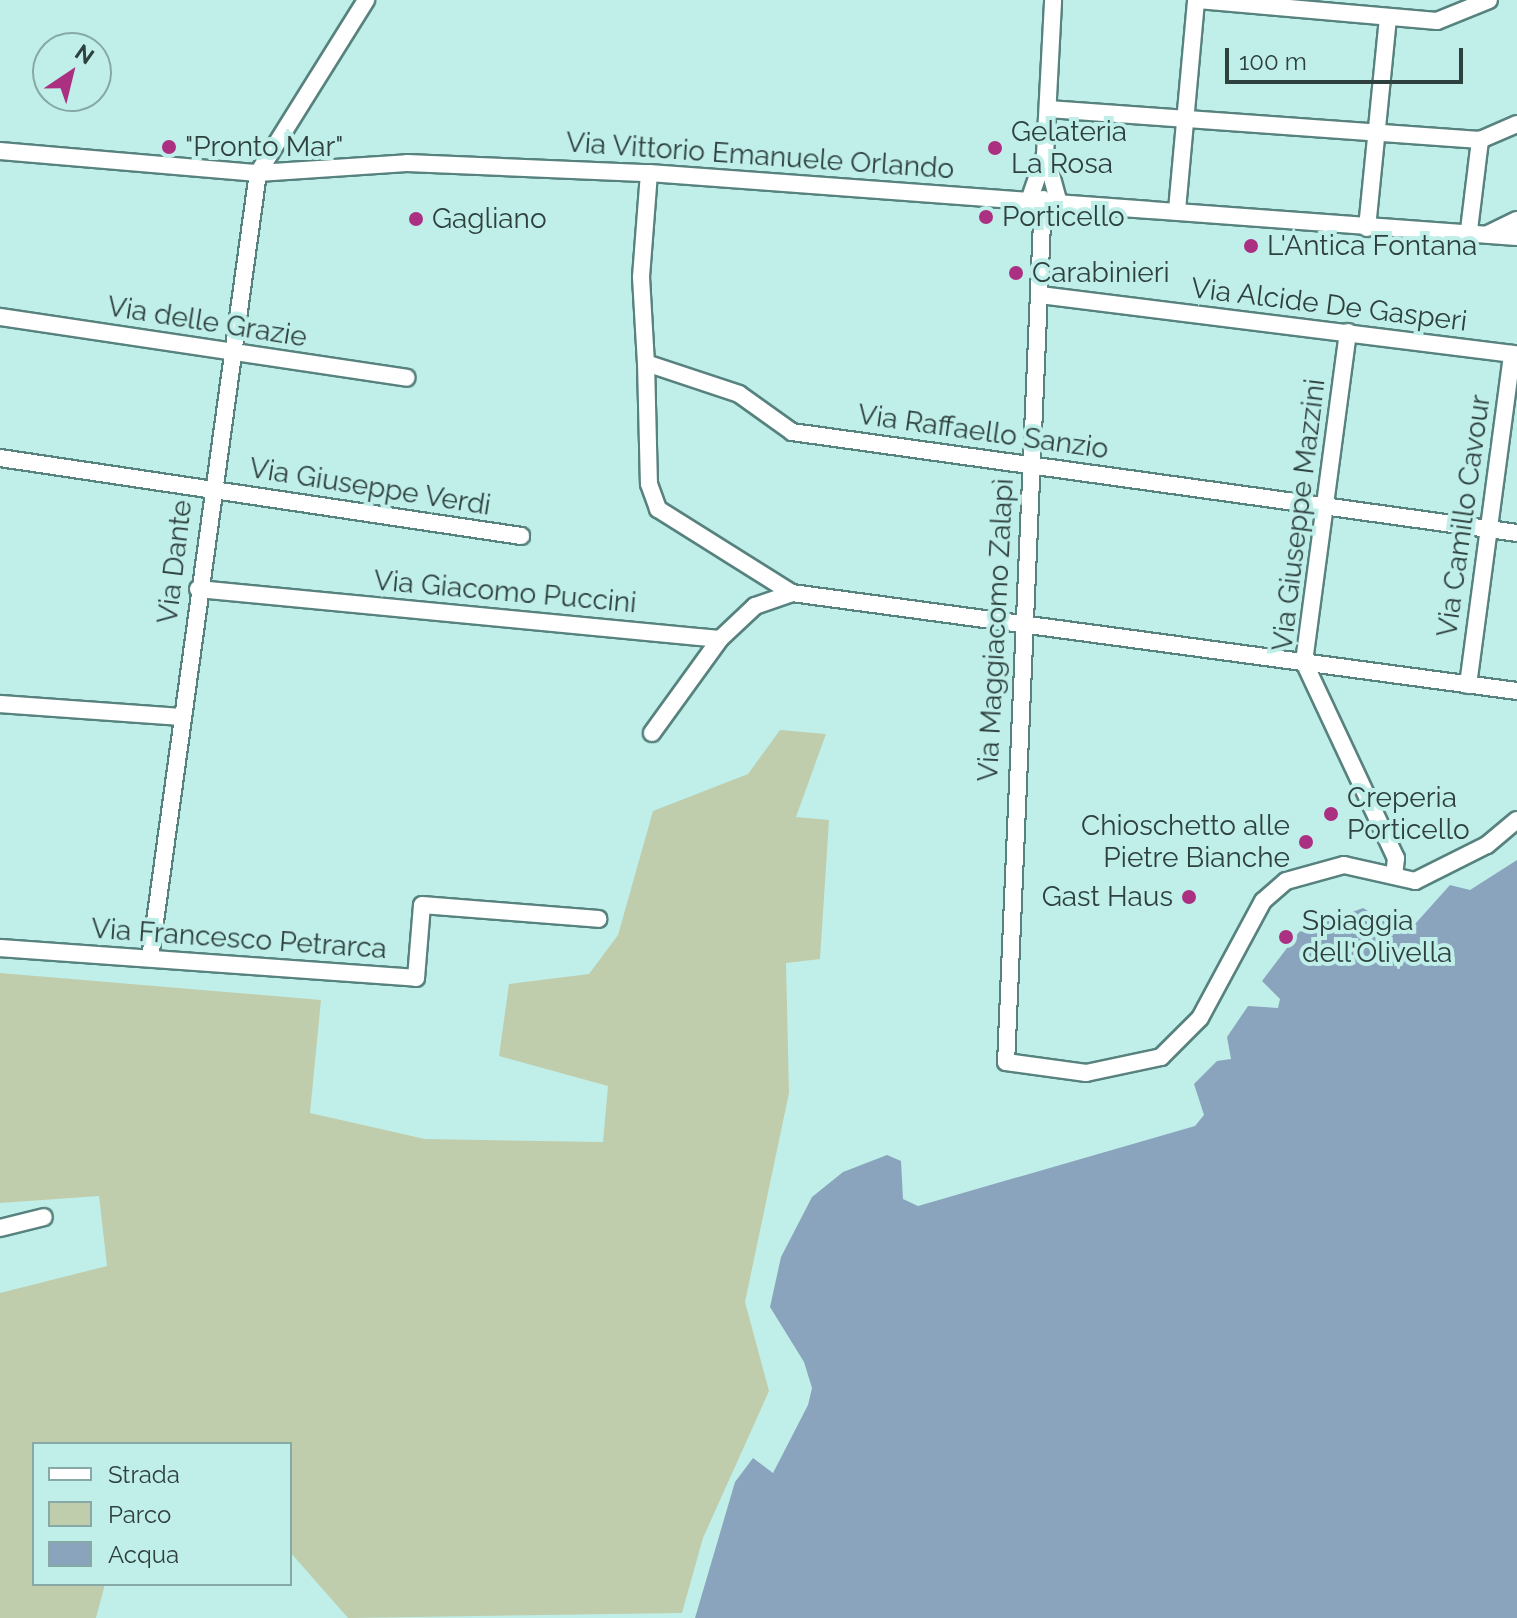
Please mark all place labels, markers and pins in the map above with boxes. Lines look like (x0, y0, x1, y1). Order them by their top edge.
place label: Gelateria La Rosa (1011, 115, 1127, 181)
place label: "Pronto Mar" (185, 130, 343, 164)
marker: "Pronto Mar" (160, 138, 178, 156)
marker: Gelateria La Rosa (986, 139, 1004, 157)
place label: Porticello (1002, 200, 1125, 234)
place label: Gagliano (432, 202, 547, 236)
marker: Porticello (977, 208, 995, 226)
marker: Gagliano (407, 210, 425, 228)
place label: L'Antica Fontana (1267, 229, 1477, 263)
marker: L'Antica Fontana (1242, 237, 1260, 255)
place label: Carabinieri (1032, 256, 1170, 290)
marker: Carabinieri (1007, 264, 1025, 282)
place label: Creperia Porticello (1347, 781, 1470, 847)
marker: Creperia Porticello (1322, 805, 1340, 823)
place label: Chioschetto alle Pietre Bianche (1081, 809, 1290, 875)
marker: Chioschetto alle Pietre Bianche (1297, 833, 1315, 851)
place label: Gast Haus (1042, 880, 1173, 914)
marker: Gast Haus (1180, 888, 1198, 906)
place label: Spiaggia dell'Olivella (1302, 904, 1452, 970)
marker: Spiaggia dell'Olivella (1277, 928, 1295, 946)

